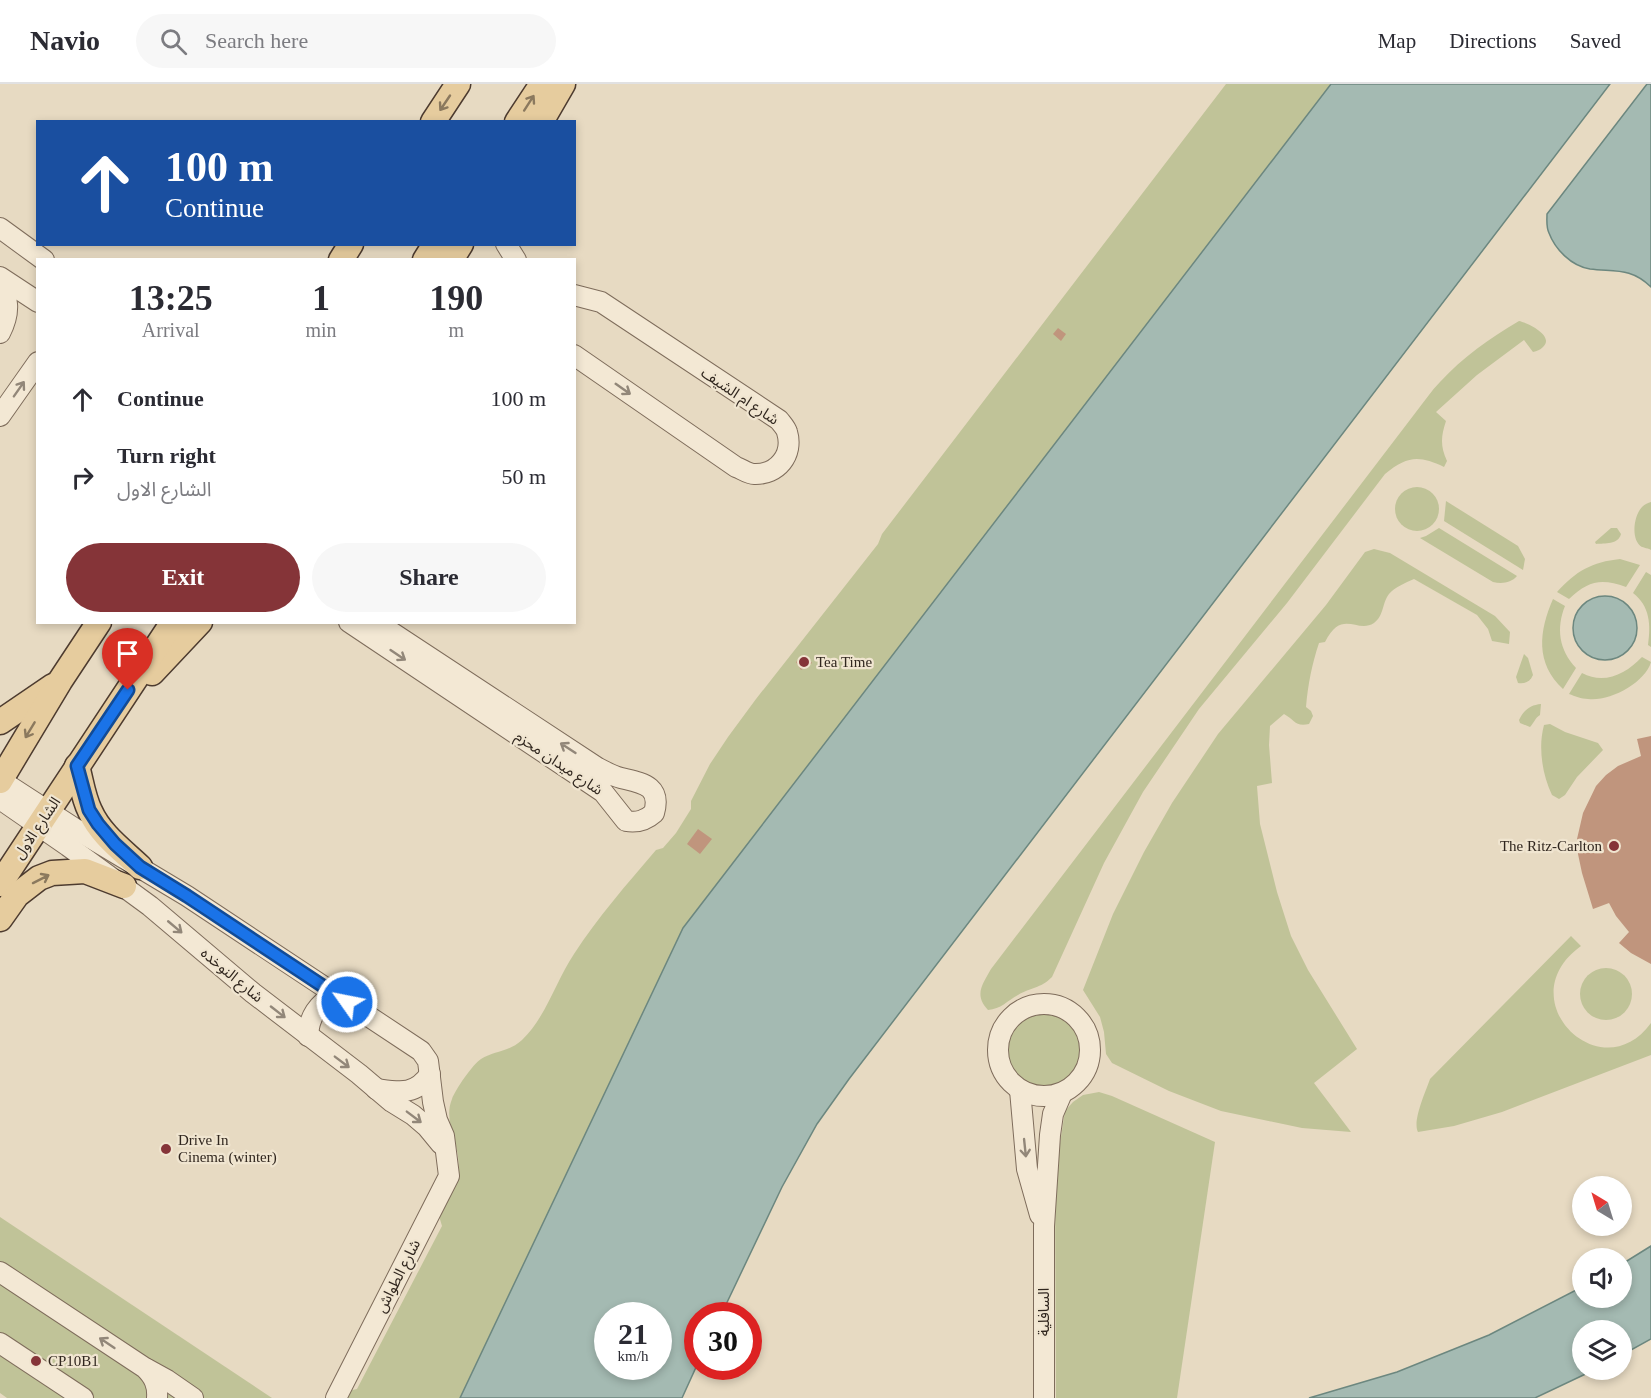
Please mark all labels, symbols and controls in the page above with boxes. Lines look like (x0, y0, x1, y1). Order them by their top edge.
search box (136, 14, 556, 68)
text: Navio (30, 25, 100, 56)
icon: search (157, 25, 190, 58)
text: Search here (205, 28, 308, 53)
text: Map (1378, 29, 1416, 53)
text: Directions (1449, 29, 1537, 53)
text: Saved (1570, 29, 1621, 53)
one-way arrow (439, 94, 451, 111)
one-way arrow (524, 95, 536, 112)
icon: ahead (66, 144, 144, 222)
text: 100 m (165, 144, 274, 190)
text: Continue (165, 193, 264, 223)
text: 13:25 (129, 278, 213, 318)
text: 1 (312, 278, 330, 318)
text: 190 (429, 278, 483, 318)
text: Arrival (142, 319, 200, 341)
text: min (305, 319, 337, 341)
text: m (449, 319, 464, 341)
street label: شارع ام الشيف (696, 364, 782, 431)
one-way arrow (13, 381, 25, 398)
icon: ahead (66, 383, 99, 416)
one-way arrow (614, 383, 630, 395)
text: Continue (117, 386, 204, 411)
text: 100 m (490, 386, 546, 411)
text: Turn right (117, 443, 216, 468)
icon: right (66, 461, 99, 494)
text: 50 m (501, 464, 546, 489)
text: الشارع الاول (117, 478, 212, 500)
button: Exit (66, 543, 300, 612)
button: Share (312, 543, 546, 612)
pin (102, 628, 153, 690)
icon: arrive (111, 637, 144, 670)
one-way arrow (389, 649, 406, 661)
place label: Tea Time (816, 654, 872, 670)
marker: Tea Time (797, 655, 811, 669)
one-way arrow (23, 721, 35, 738)
street label: شارع ميدان محزم (510, 728, 606, 802)
one-way arrow (560, 742, 577, 755)
street label: الشارع الاول (11, 794, 67, 864)
place label: The Ritz-Carlton (1500, 838, 1602, 854)
marker: The Ritz-Carlton (1607, 839, 1621, 853)
one-way arrow (31, 872, 49, 884)
one-way arrow (167, 921, 183, 934)
street label: شارع النوخده (195, 945, 266, 1009)
position arrow (315, 970, 379, 1034)
one-way arrow (269, 1006, 285, 1019)
one-way arrow (334, 1055, 350, 1068)
one-way arrow (406, 1110, 422, 1123)
place label: Drive In Cinema (winter) (178, 1132, 277, 1166)
one-way arrow (1020, 1138, 1031, 1158)
marker: Drive In Cinema (winter) (159, 1142, 173, 1156)
north arrow (1572, 1176, 1632, 1236)
map controls (1572, 1176, 1632, 1380)
street label: شارع الطواش (373, 1237, 427, 1317)
button: sound (1572, 1248, 1632, 1308)
street label: السافلية (1036, 1288, 1052, 1336)
speed limit sign: 30 (684, 1302, 762, 1380)
text: 21 (618, 1317, 648, 1350)
button: layers (1572, 1320, 1632, 1380)
one-way arrow (99, 1337, 116, 1349)
text: km/h (618, 1348, 648, 1364)
place label: CP10B1 (48, 1353, 99, 1369)
marker: CP10B1 (29, 1354, 43, 1368)

